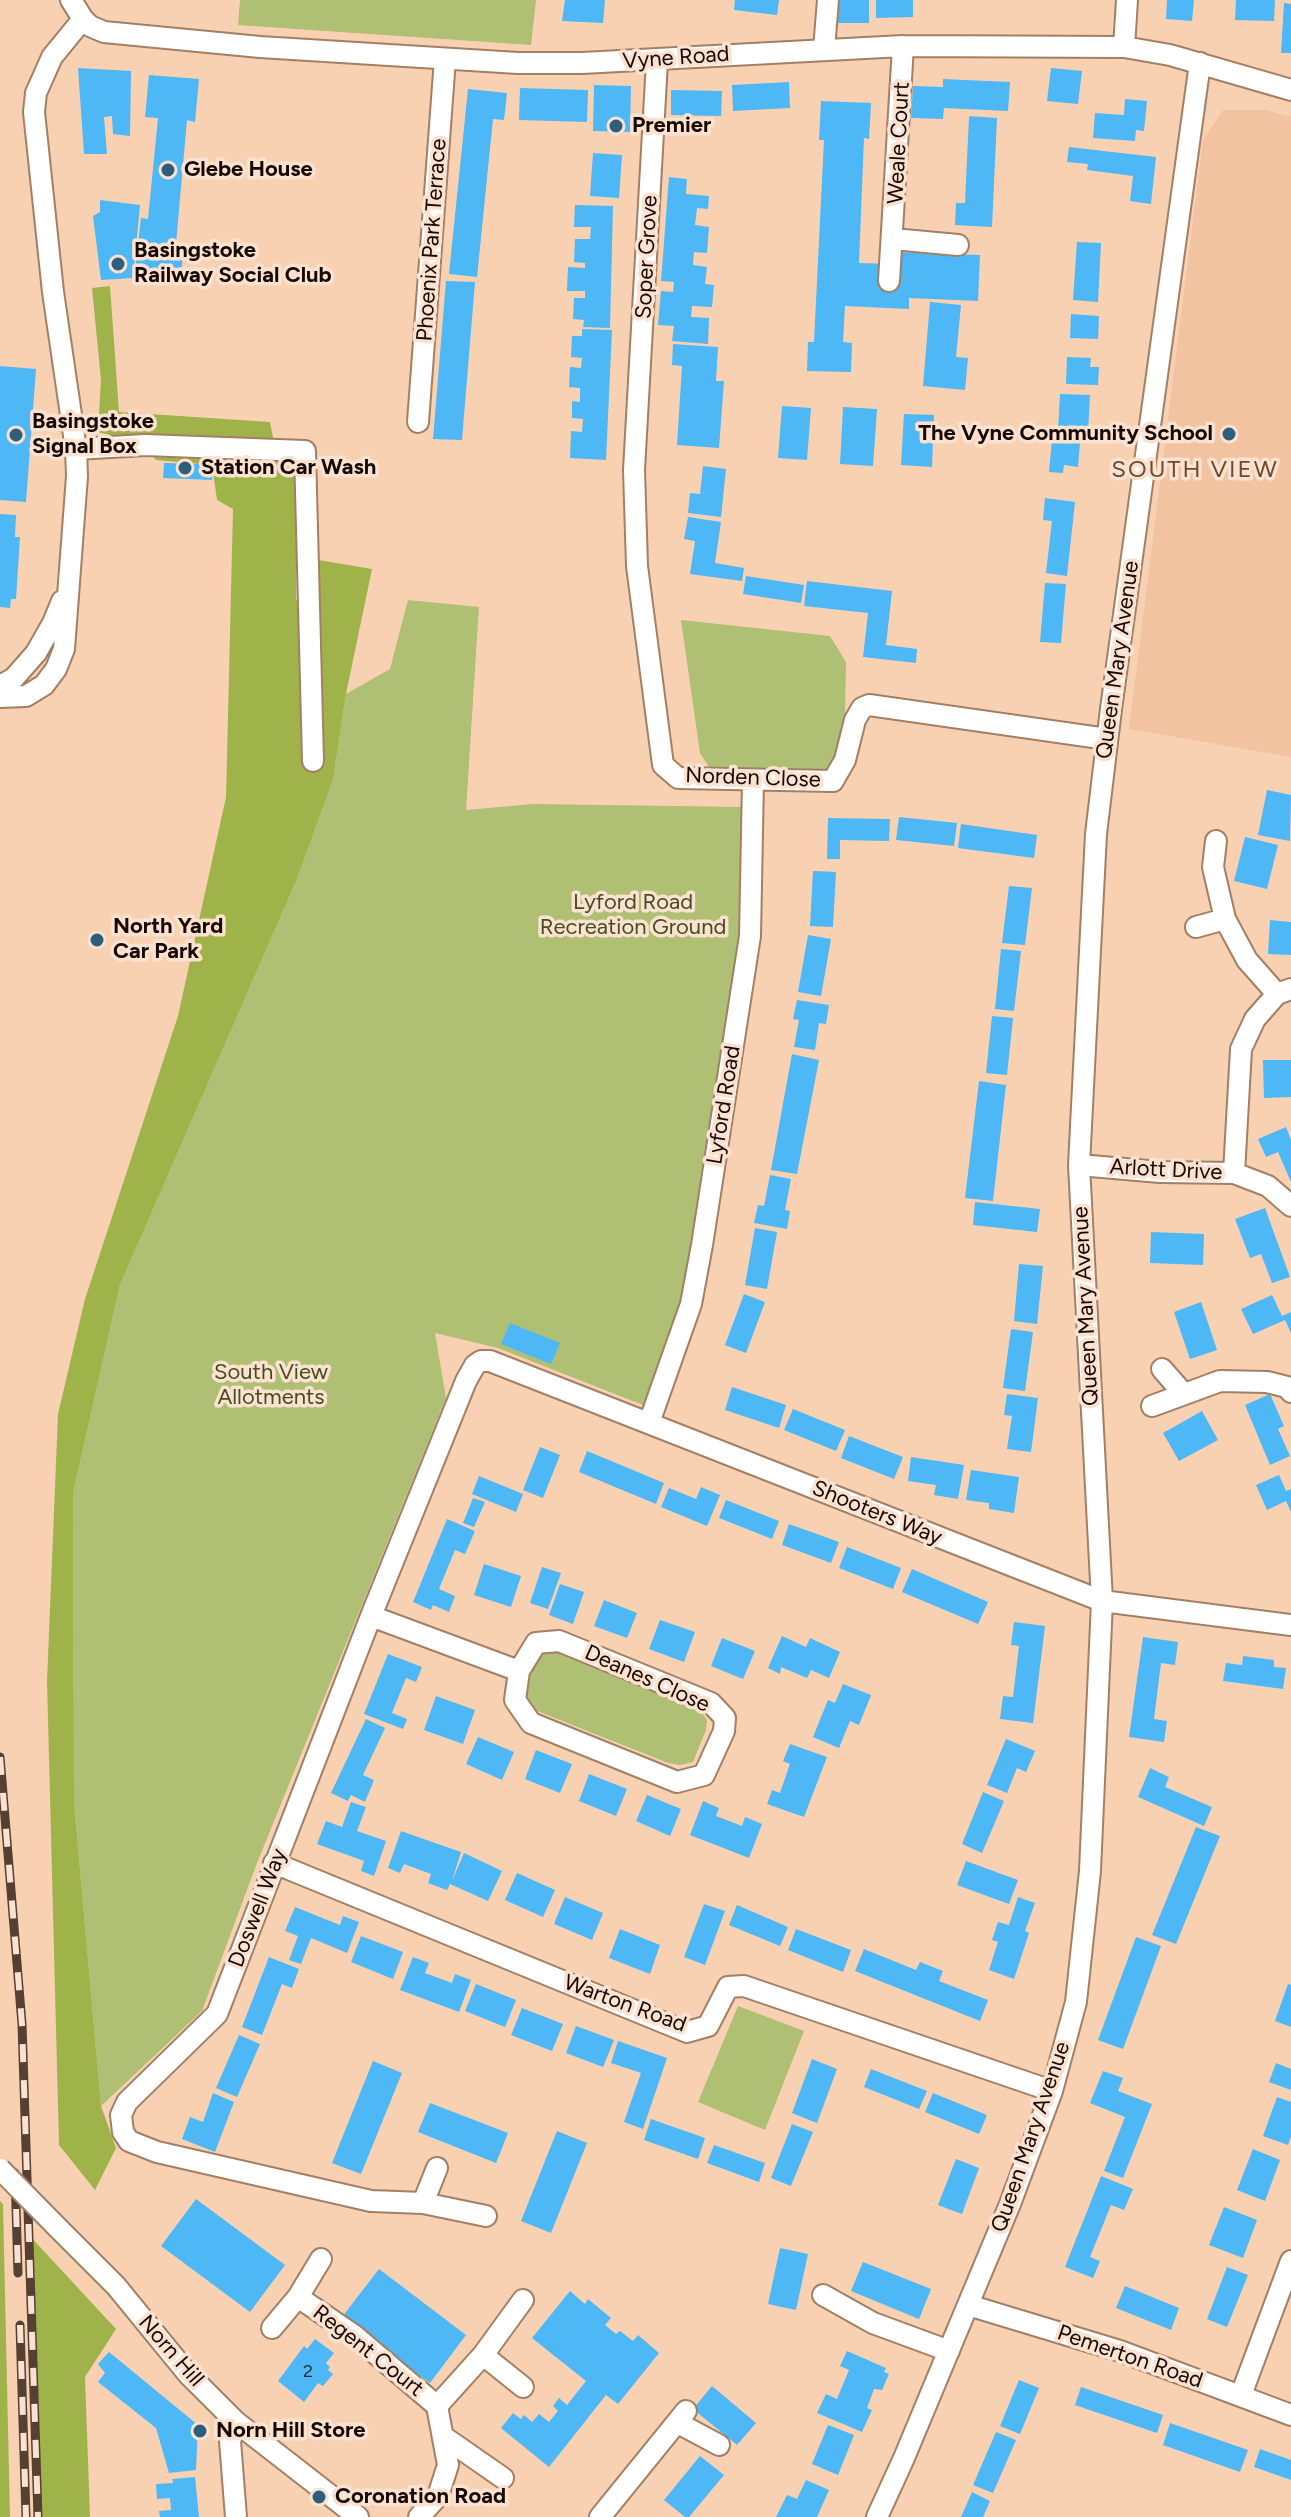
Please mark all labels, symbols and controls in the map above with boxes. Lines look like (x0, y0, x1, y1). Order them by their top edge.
street label: Vyne Road (622, 41, 730, 75)
street label: Weale Court (883, 81, 915, 205)
place label: Premier (632, 113, 711, 139)
marker: Premier (607, 117, 625, 135)
street label: Phoenix Park Terrace (412, 138, 452, 342)
place label: Glebe House (184, 157, 313, 183)
marker: Glebe House (159, 161, 177, 179)
street label: Soper Grove (631, 194, 663, 320)
place label: Basingstoke Railway Social Club (134, 238, 332, 290)
marker: Basingstoke Railway Social Club (109, 255, 127, 273)
place label: Basingstoke Signal Box (32, 409, 154, 460)
place label: The Vyne Community School (918, 421, 1213, 447)
marker: The Vyne Community School (1220, 425, 1238, 443)
marker: Basingstoke Signal Box (7, 426, 25, 444)
place label: Station Car Wash (201, 455, 376, 481)
district label: SOUTH VIEW (1111, 456, 1279, 484)
marker: Station Car Wash (176, 459, 194, 477)
street label: Queen Mary Avenue (1091, 559, 1145, 761)
street label: Norden Close (685, 762, 821, 794)
park label: Lyford Road Recreation Ground (540, 890, 726, 942)
place label: North Yard Car Park (113, 914, 223, 966)
marker: North Yard Car Park (88, 931, 106, 949)
street label: Lyford Road (702, 1044, 746, 1166)
street label: Arlott Drive (1109, 1154, 1223, 1186)
street label: Queen Mary Avenue (1068, 1206, 1104, 1406)
park label: South View Allotments (214, 1360, 328, 1412)
street label: Shooters Way (808, 1475, 946, 1551)
street label: Deanes Close (580, 1640, 714, 1718)
street label: Doswell Way (223, 1845, 293, 1971)
street label: Warton Road (560, 1970, 690, 2038)
street label: Queen Mary Avenue (986, 2038, 1076, 2236)
street label: Regent Court (307, 2300, 429, 2402)
street label: Norn Hill (133, 2310, 209, 2392)
street label: Pemerton Road (1054, 2320, 1206, 2394)
house number: 2 (303, 2361, 313, 2383)
place label: Norn Hill Store (216, 2418, 365, 2444)
marker: Norn Hill Store (191, 2422, 209, 2440)
place label: Coronation Road (335, 2484, 506, 2510)
marker: Coronation Road (310, 2488, 328, 2506)

